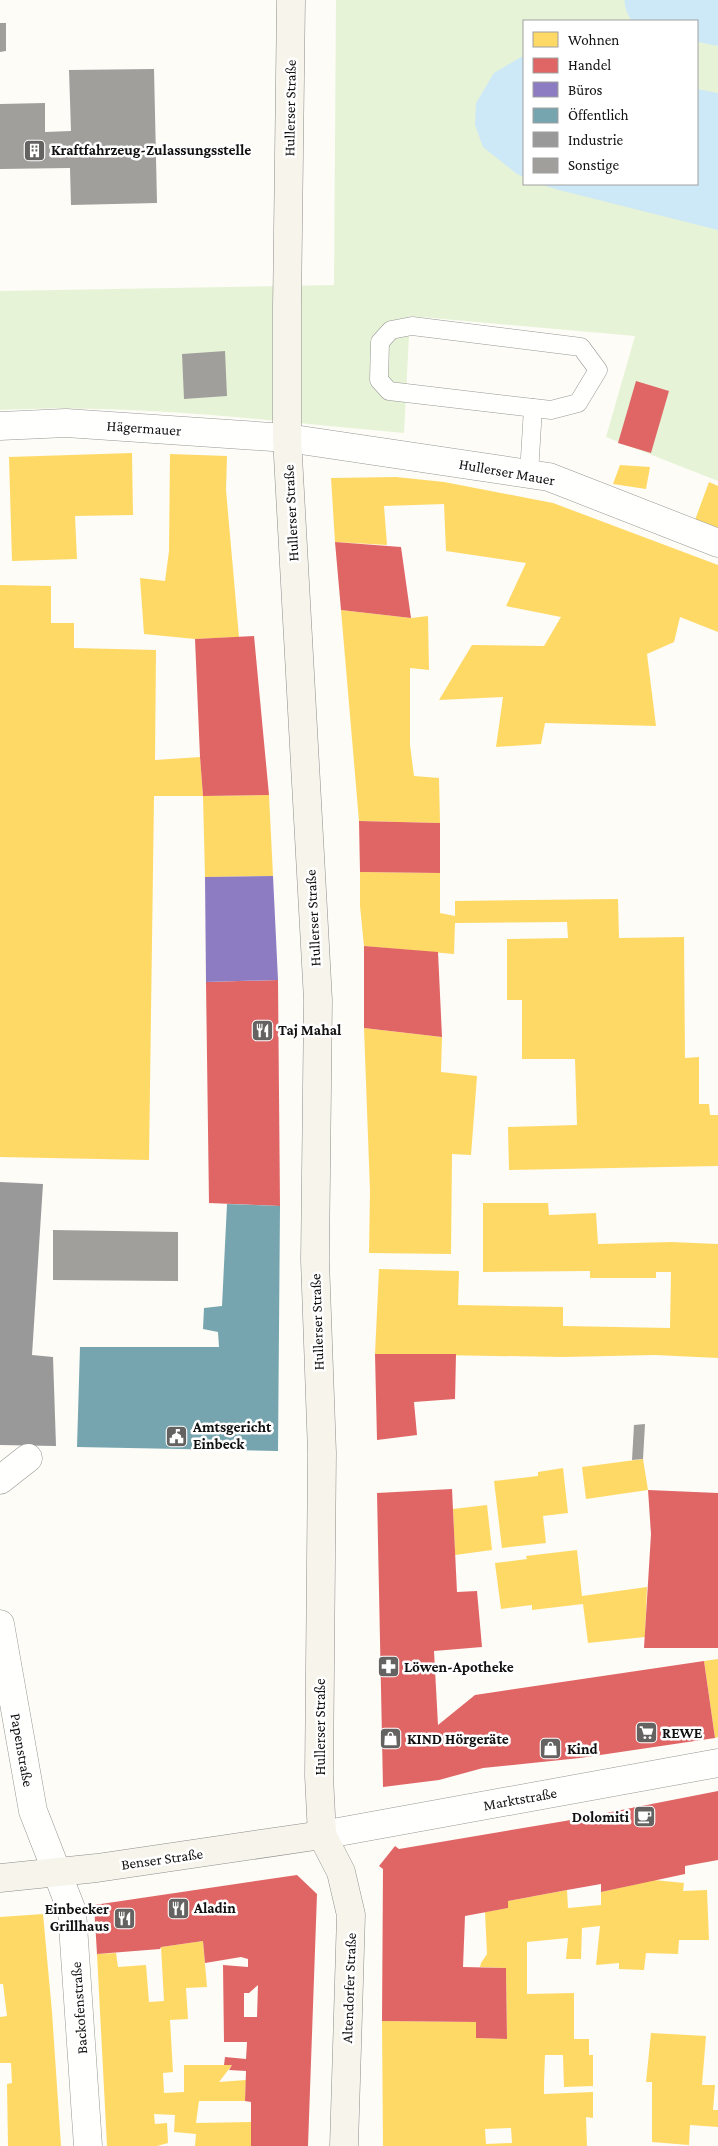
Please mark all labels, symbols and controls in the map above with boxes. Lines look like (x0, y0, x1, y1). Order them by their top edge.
legend (523, 20, 698, 185)
text: Wohnen (568, 32, 619, 48)
text: Handel (568, 57, 611, 73)
street label: Hullerser Straße (281, 59, 299, 157)
text: Büros (568, 82, 603, 98)
text: Öffentlich (568, 107, 629, 123)
text: Industrie (568, 132, 624, 148)
building icon: Kraftfahrzeug-Zulassungsstelle (23, 138, 47, 162)
place label: Kraftfahrzeug-Zulassungsstelle (51, 142, 251, 158)
text: Sonstige (568, 157, 619, 174)
street label: Hägermauer (106, 417, 183, 440)
street label: Hullerser Mauer (458, 456, 557, 488)
street label: Hullerser Straße (280, 464, 302, 562)
street label: Hullerser Straße (302, 869, 324, 967)
restaurant icon: Taj Mahal (250, 1018, 274, 1042)
place label: Taj Mahal (278, 1022, 342, 1039)
street label: Hullerser Straße (307, 1273, 327, 1371)
place label: Amtsgericht Einbeck (192, 1419, 272, 1452)
public building icon: Amtsgericht Einbeck (165, 1424, 189, 1448)
pharmacy icon: Löwen-Apotheke (376, 1655, 400, 1679)
place label: Löwen-Apotheke (404, 1659, 514, 1675)
street label: Hullerser Straße (312, 1678, 328, 1776)
street label: Papenstraße (7, 1712, 36, 1789)
supermarket icon: REWE (634, 1721, 658, 1745)
place label: REWE (662, 1725, 703, 1741)
shop icon: KIND Hörgeräte (379, 1727, 403, 1751)
place label: KIND Hörgeräte (407, 1731, 509, 1747)
shop icon: Kind (539, 1737, 563, 1761)
place label: Kind (567, 1741, 599, 1757)
street label: Marktstraße (482, 1785, 558, 1813)
cafe icon: Dolomiti (633, 1805, 657, 1829)
place label: Dolomiti (572, 1809, 630, 1825)
street label: Benser Straße (120, 1845, 204, 1873)
restaurant icon: Aladin (166, 1896, 190, 1920)
place label: Aladin (193, 1900, 236, 1916)
place label: Einbecker Grillhaus (45, 1901, 109, 1934)
restaurant icon: Einbecker Grillhaus (113, 1906, 137, 1930)
street label: Altendorfer Straße (339, 1932, 359, 2044)
street label: Backofenstraße (68, 1961, 90, 2055)

